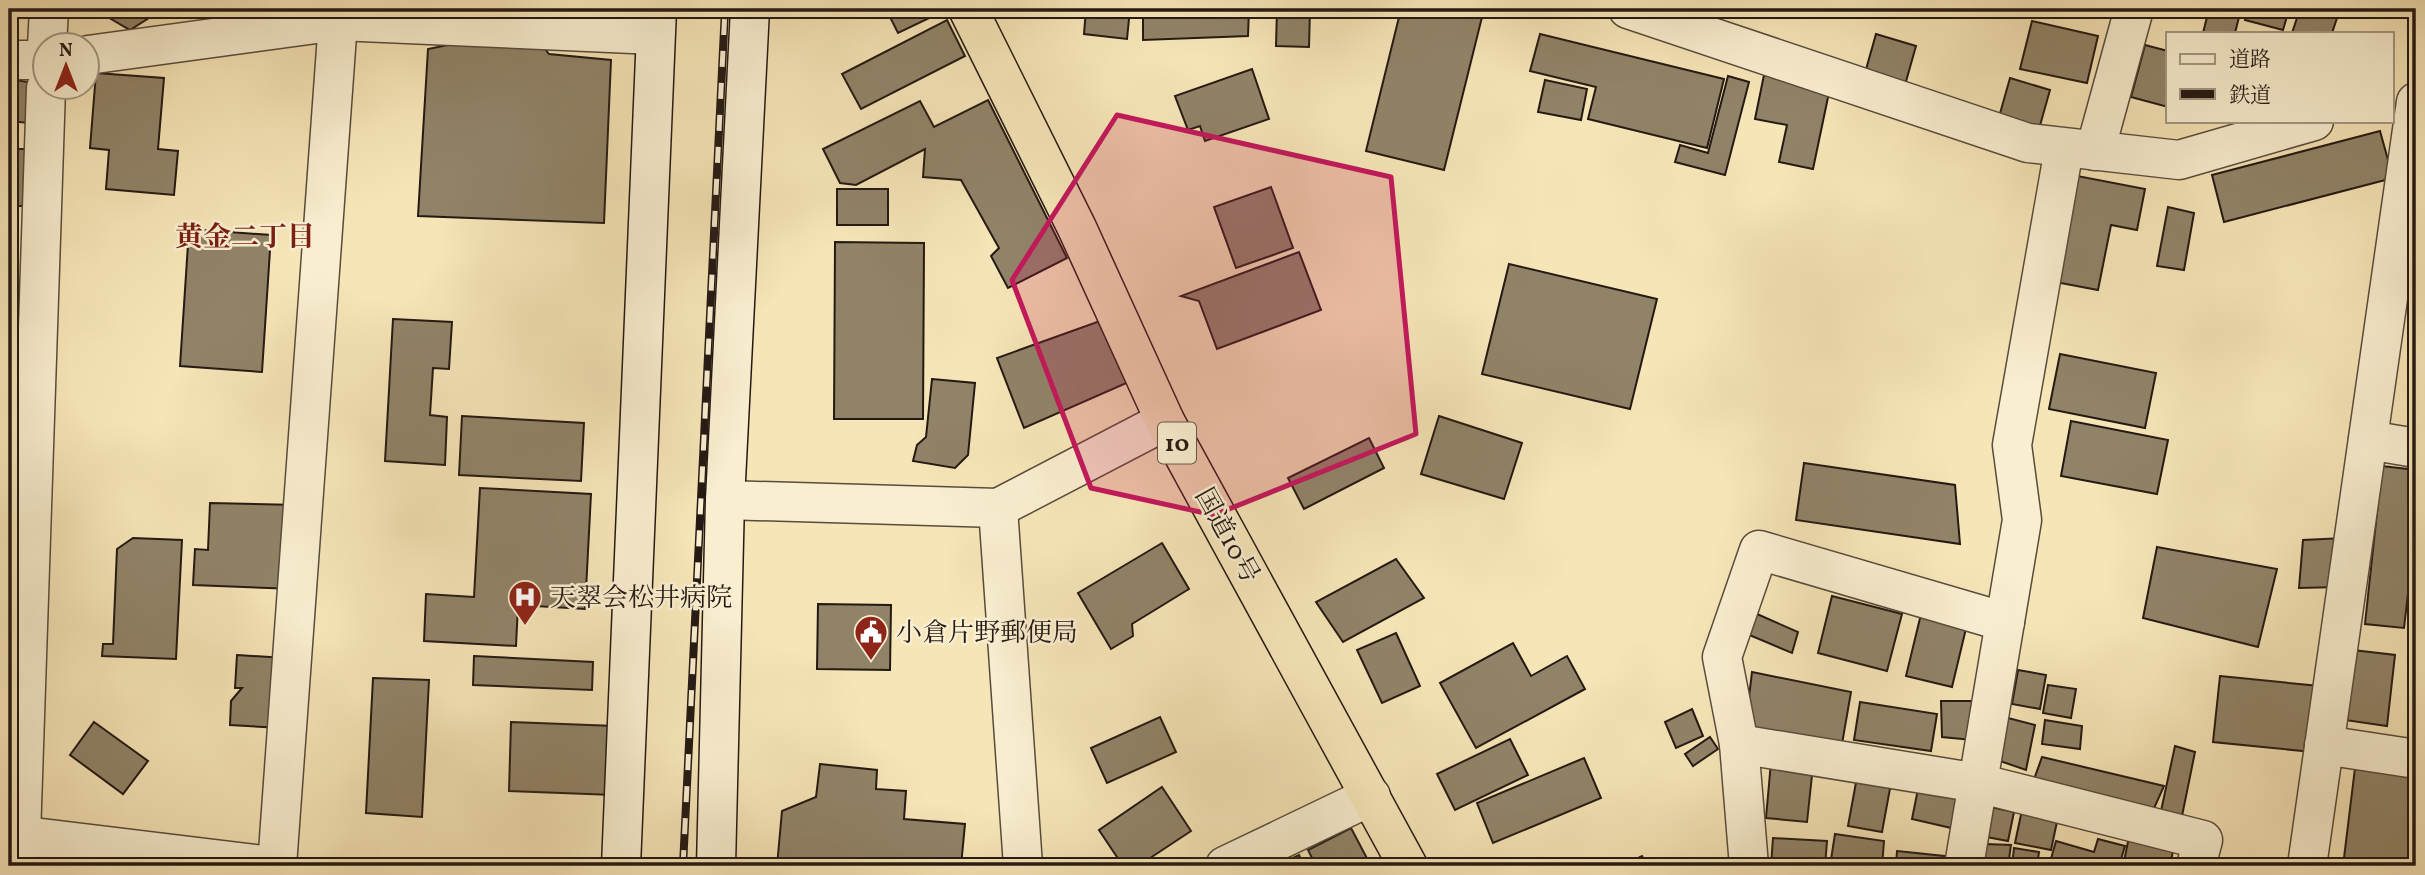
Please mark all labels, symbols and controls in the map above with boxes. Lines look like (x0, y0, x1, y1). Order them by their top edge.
north arrow (32, 32, 102, 102)
legend (2166, 32, 2394, 122)
text: N (59, 38, 73, 64)
text: 道路 (2229, 46, 2271, 75)
text: 鉄道 (2229, 82, 2271, 111)
district label: 黄金二丁目 (175, 219, 315, 258)
road number: 10 (1158, 422, 1196, 463)
street label: 国道10号 (1185, 482, 1267, 590)
hospital icon: 天翠会松井病院 (506, 578, 544, 627)
place label: 天翠会松井病院 (550, 581, 732, 617)
public building icon: 小倉片野郵便局 (852, 613, 890, 662)
place label: 小倉片野郵便局 (896, 616, 1078, 652)

